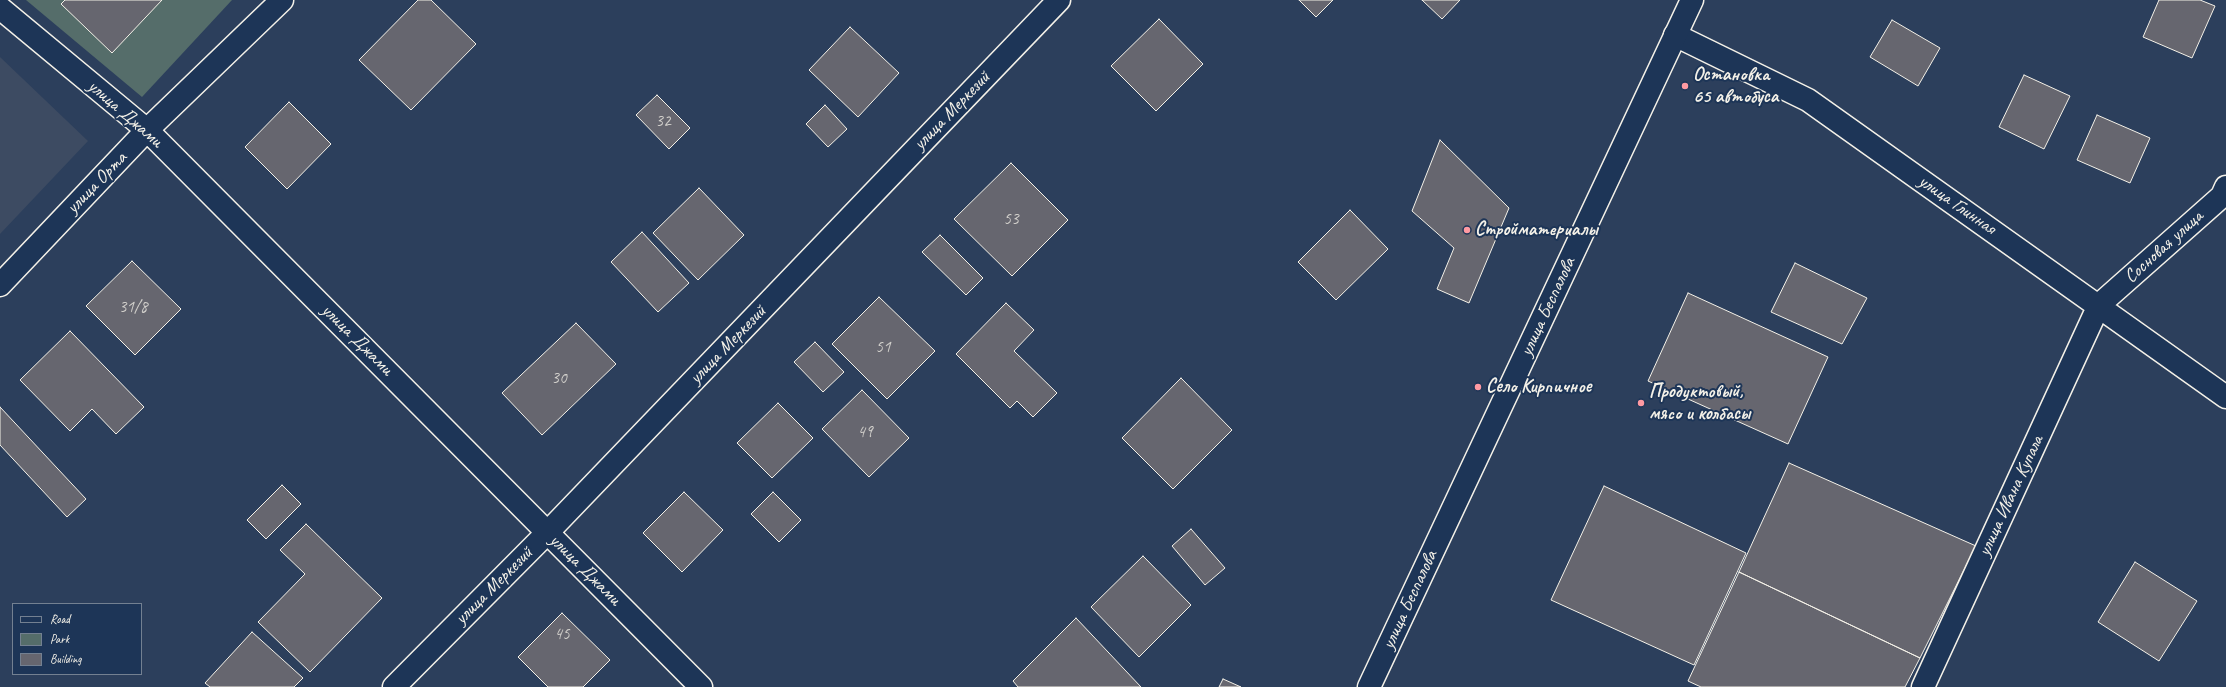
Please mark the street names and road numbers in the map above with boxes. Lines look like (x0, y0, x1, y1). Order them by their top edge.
street label: улица Меркезий (909, 67, 995, 155)
street label: улица Джами (83, 75, 167, 153)
street label: улица Орта (62, 147, 132, 219)
street label: улица Глинная (1914, 170, 2000, 240)
street label: Сосновая улица (2120, 206, 2208, 288)
street label: улица Беспалова (1515, 254, 1581, 360)
street label: улица Джами (316, 299, 398, 381)
street label: улица Меркезий (685, 301, 771, 389)
street label: улица Ивана Купала (1973, 432, 2049, 560)
street label: улица Джами (544, 529, 626, 611)
street label: улица Меркезий (450, 542, 538, 630)
street label: улица Беспалова (1377, 547, 1443, 653)

